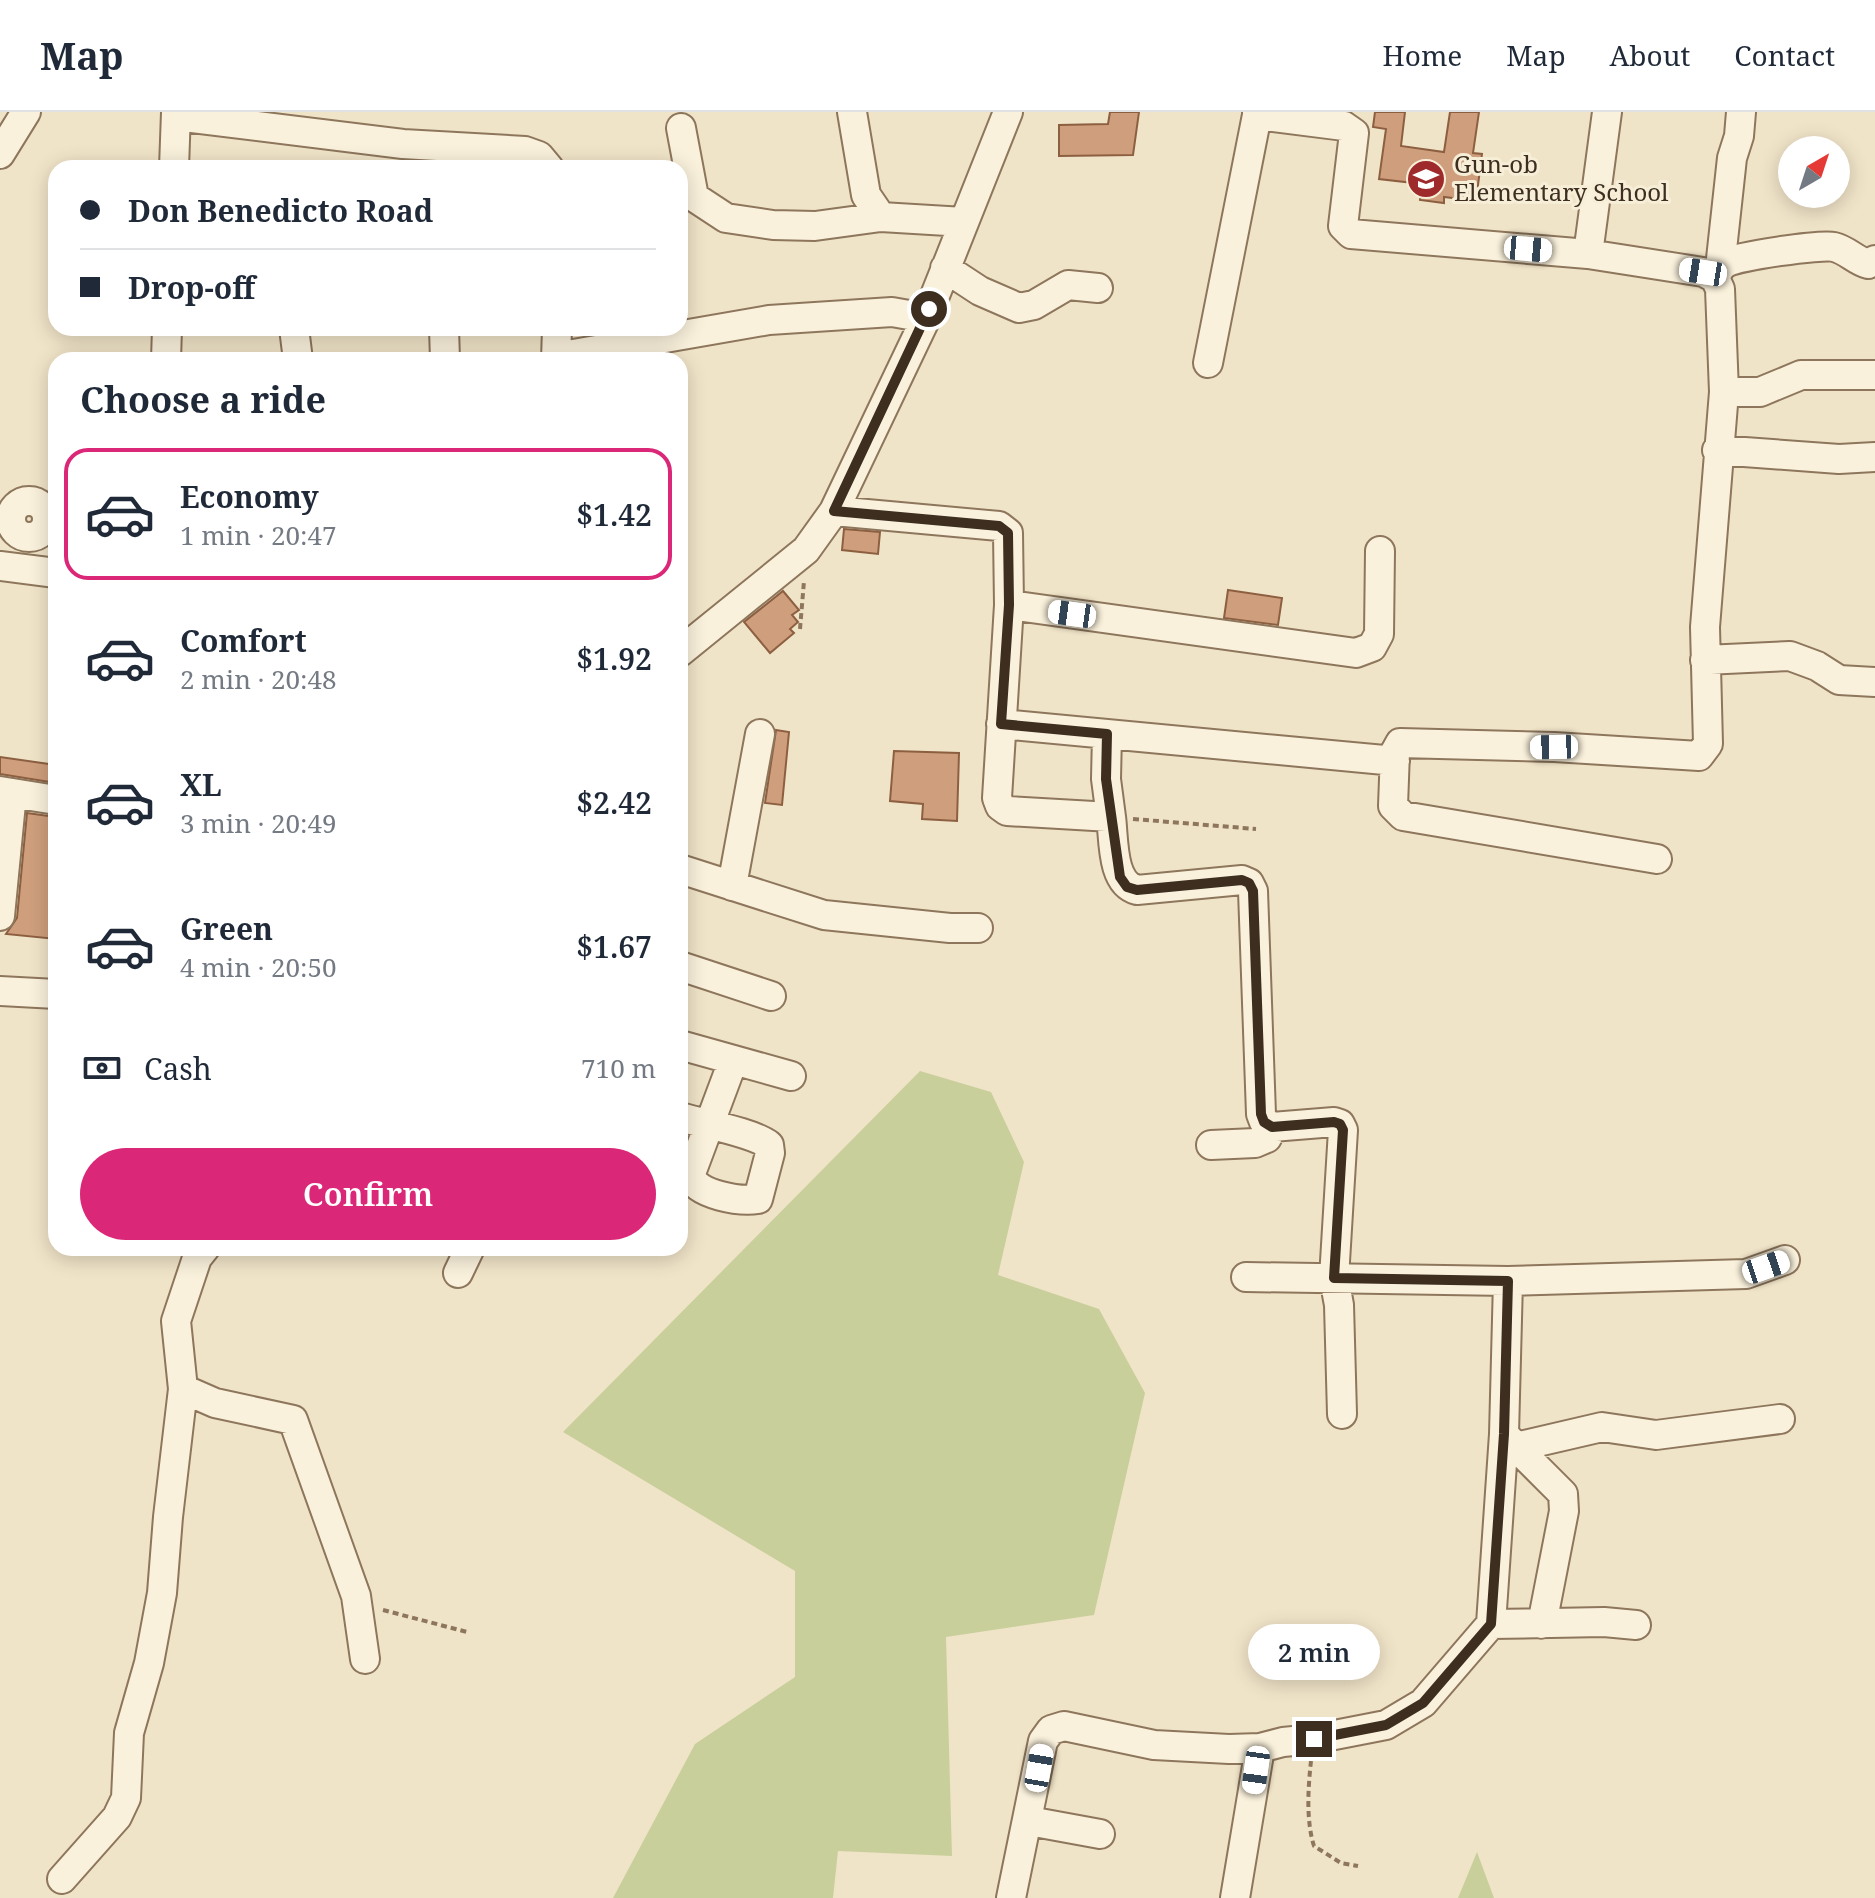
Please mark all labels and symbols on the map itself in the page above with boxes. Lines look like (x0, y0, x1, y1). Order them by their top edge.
north arrow (1778, 136, 1850, 208)
place label: Gun-ob Elementary School (1454, 147, 1669, 208)
school or university icon: Gun-ob Elementary School (1405, 158, 1447, 200)
car (1503, 235, 1553, 263)
car (1677, 256, 1729, 288)
route start (911, 291, 947, 327)
car (1047, 599, 1097, 629)
car (1530, 735, 1578, 759)
car (1739, 1248, 1793, 1286)
callout: 2 min (1248, 1623, 1380, 1679)
route end (1296, 1721, 1332, 1757)
car (1023, 1742, 1055, 1794)
car (1241, 1745, 1271, 1795)

